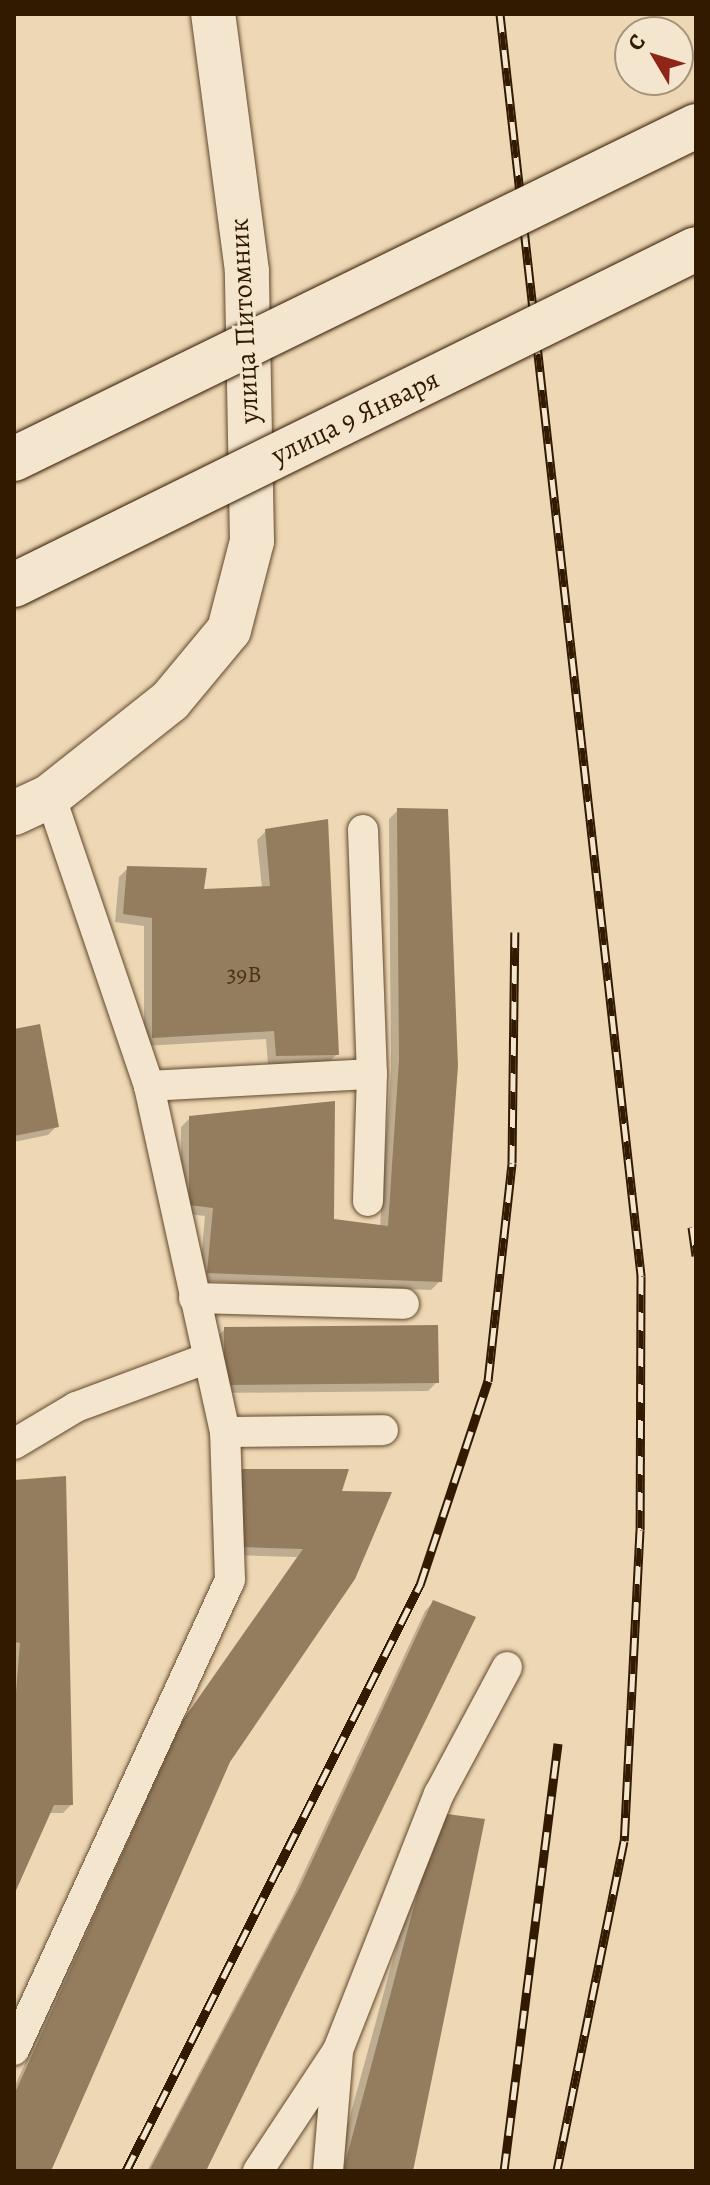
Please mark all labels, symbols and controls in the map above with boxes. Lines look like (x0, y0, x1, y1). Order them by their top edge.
north arrow (614, 16, 694, 96)
text: С (621, 28, 653, 57)
street label: улица Питомник (222, 217, 266, 425)
street label: улица 9 Января (266, 362, 444, 472)
house number: 39В (226, 961, 262, 989)

